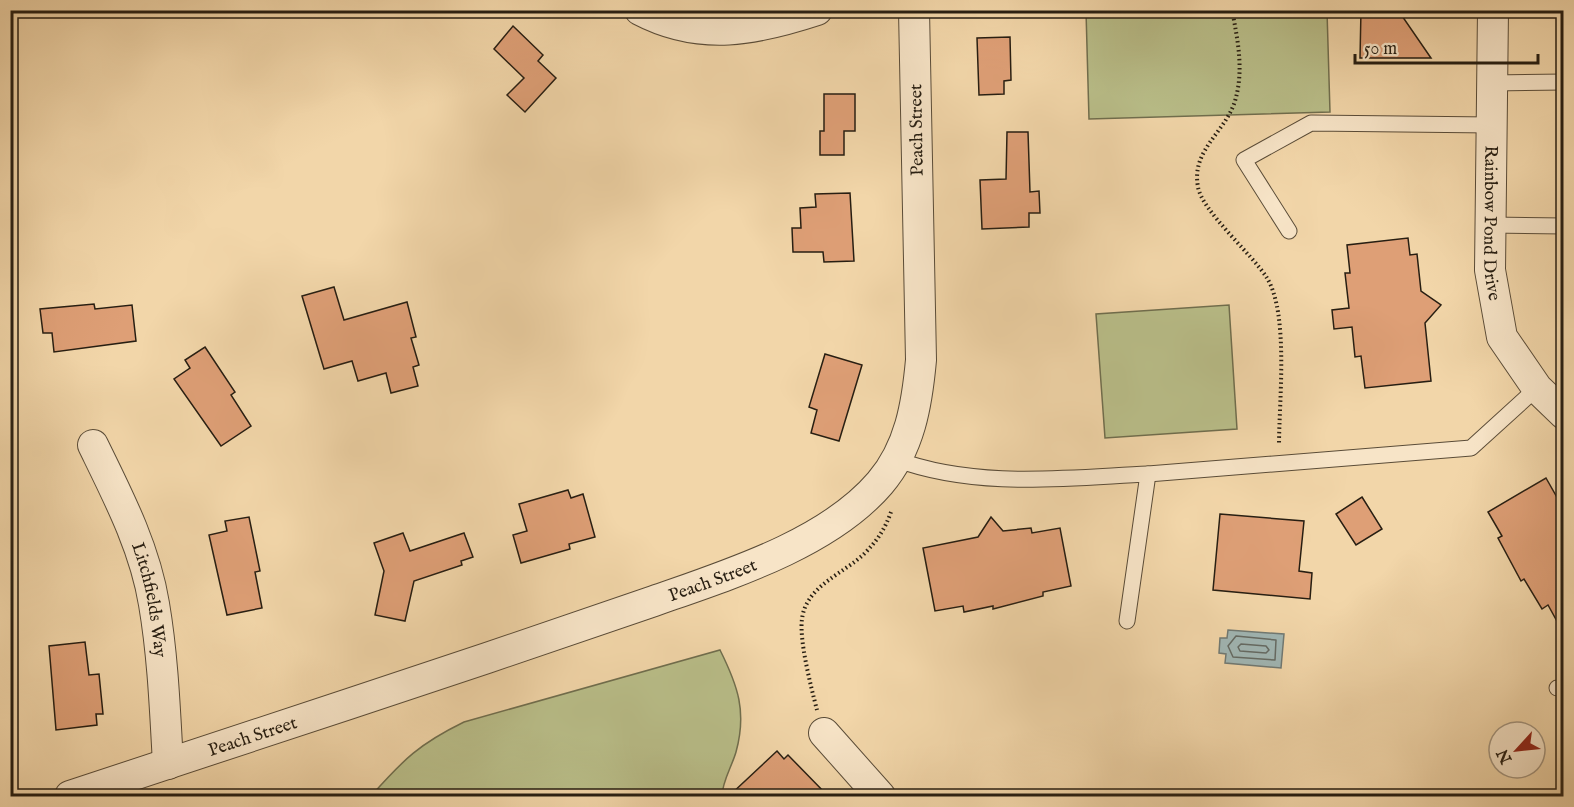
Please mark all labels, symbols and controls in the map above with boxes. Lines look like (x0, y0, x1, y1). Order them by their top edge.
scale bar (1355, 27, 1538, 65)
text: 50 m (1364, 38, 1397, 61)
street label: Peach Street (905, 84, 930, 176)
street label: Rainbow Pond Drive (1477, 145, 1505, 303)
street label: Litchfields Way (125, 539, 171, 659)
street label: Peach Street (666, 554, 761, 608)
street label: Peach Street (205, 712, 300, 763)
north arrow (1487, 720, 1547, 780)
text: N (1493, 745, 1518, 768)

